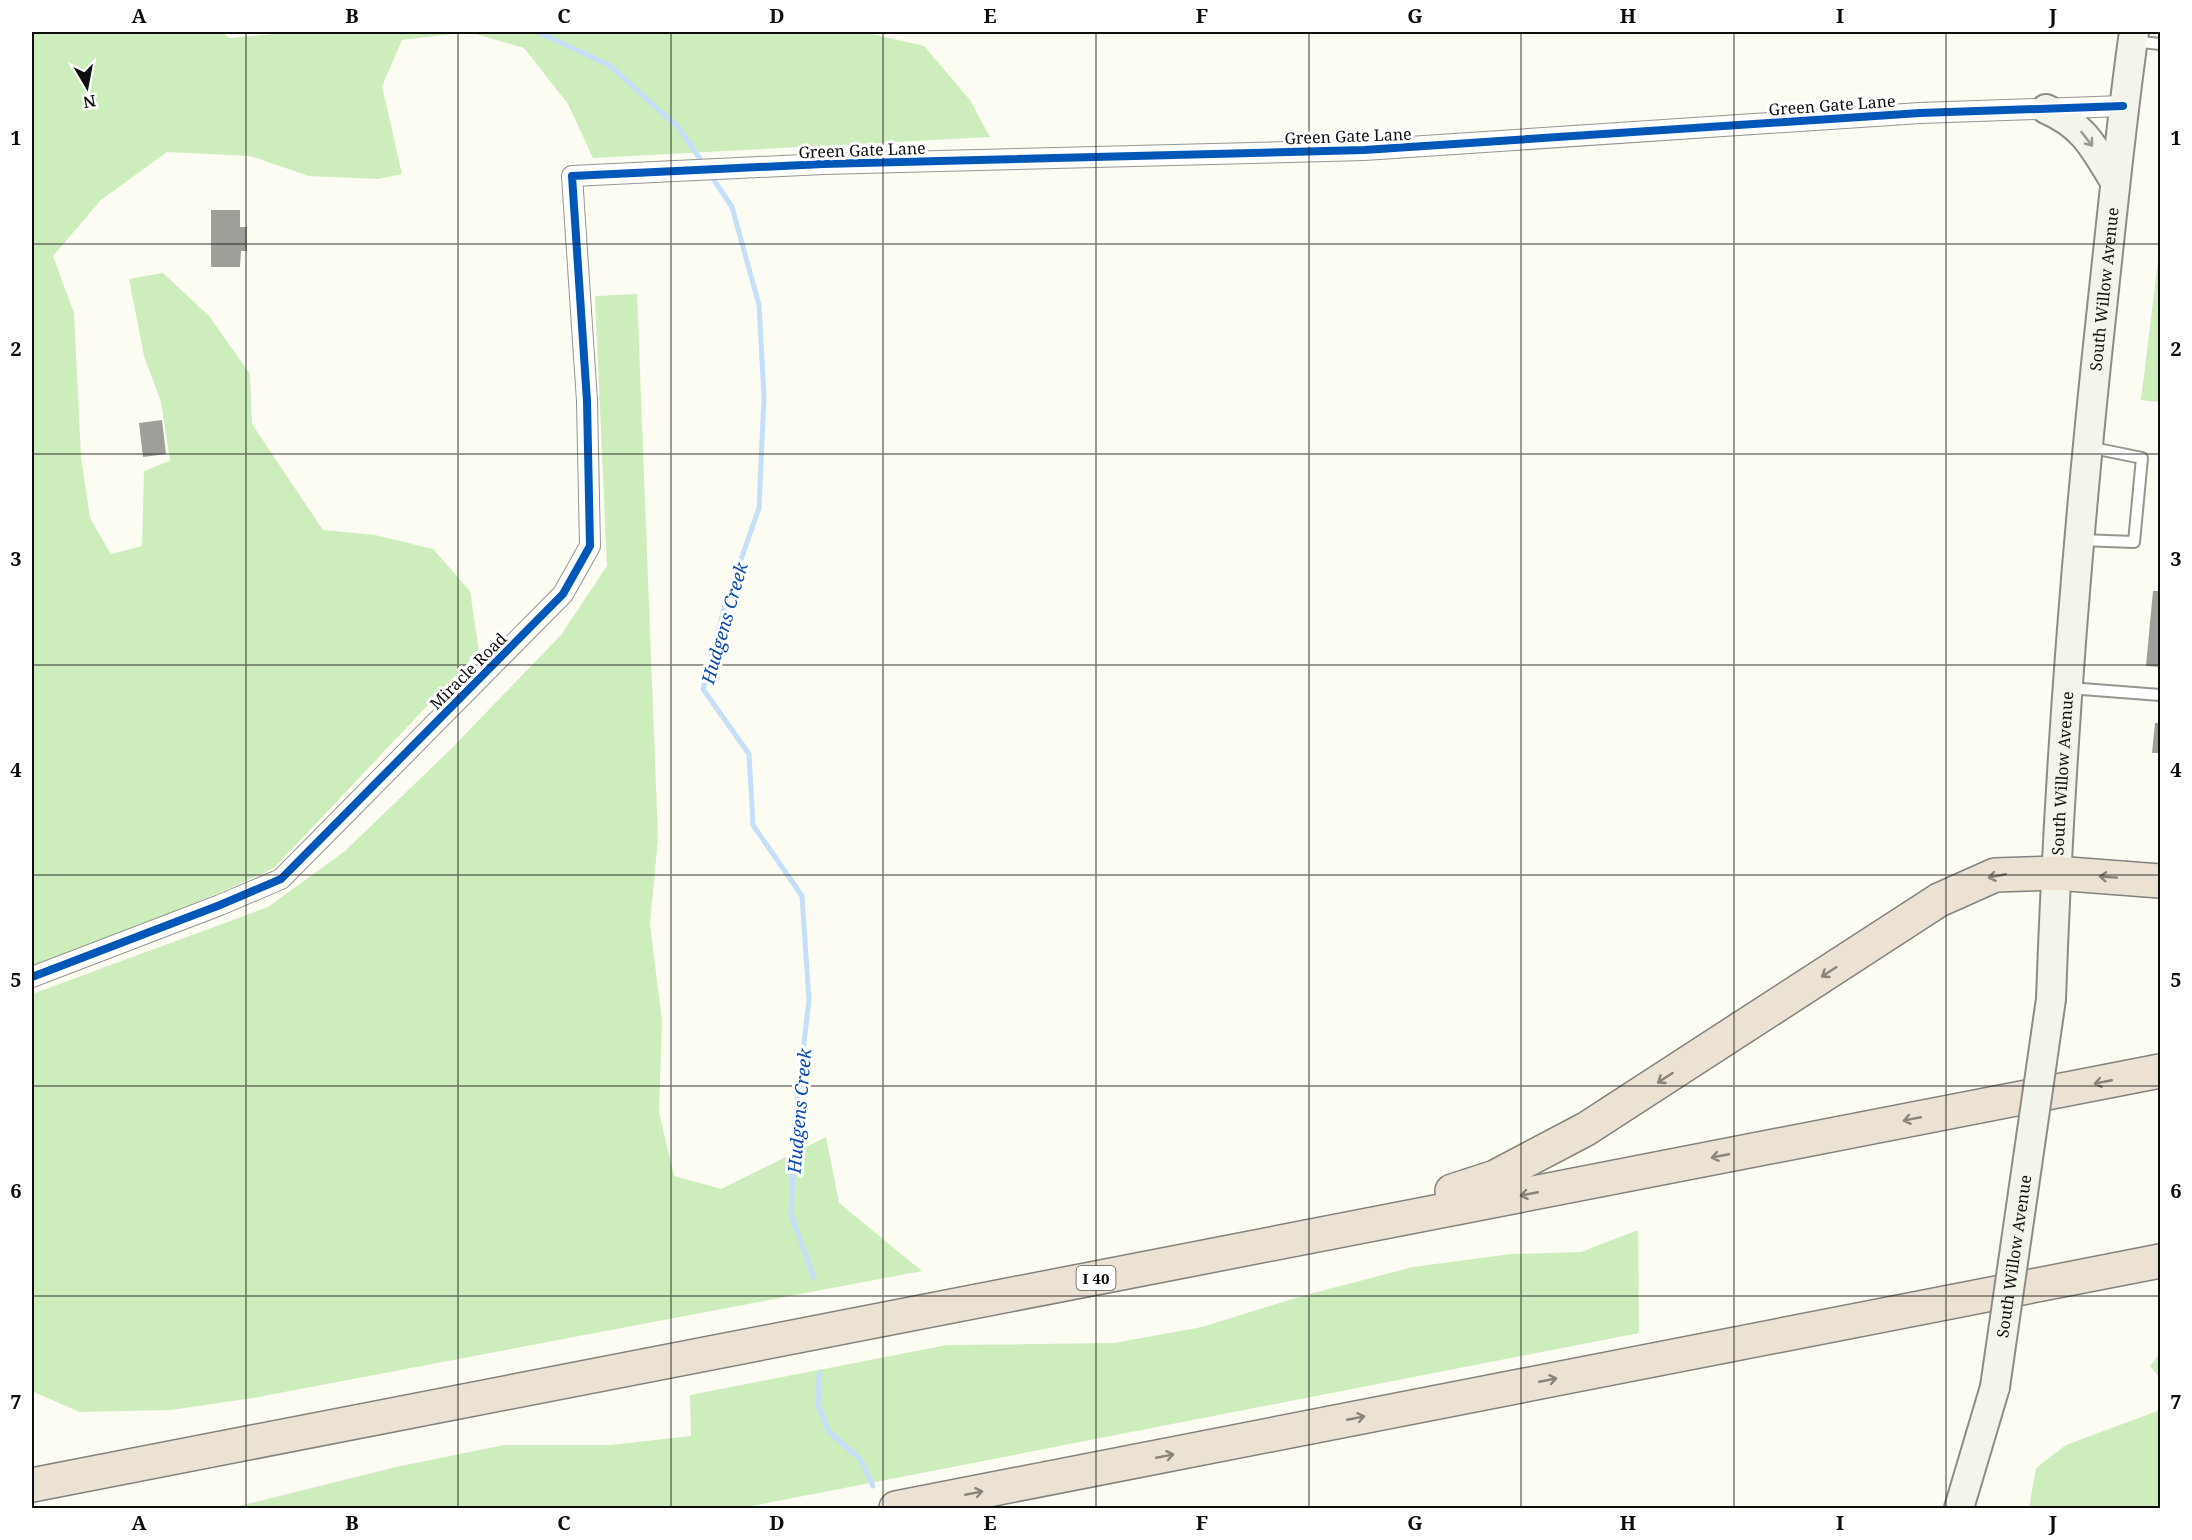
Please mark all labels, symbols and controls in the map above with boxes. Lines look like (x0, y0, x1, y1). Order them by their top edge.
text: A (131, 2, 147, 29)
text: B (345, 2, 359, 29)
text: C (557, 2, 571, 29)
text: D (769, 2, 785, 29)
text: E (983, 2, 997, 29)
text: F (1196, 2, 1208, 29)
text: G (1407, 2, 1423, 29)
text: H (1620, 2, 1636, 29)
text: I (1836, 2, 1844, 29)
text: J (2048, 2, 2057, 29)
north arrow (57, 57, 117, 117)
text: N (81, 90, 98, 114)
street label: Green Gate Lane (1768, 90, 1896, 120)
street label: Green Gate Lane (1284, 123, 1412, 149)
text: 1 (10, 124, 22, 151)
text: 1 (2170, 124, 2182, 151)
one-way arrow (2081, 131, 2094, 147)
street label: Green Gate Lane (798, 137, 926, 163)
street label: South Willow Avenue (2084, 206, 2124, 372)
text: 2 (10, 335, 22, 362)
text: 2 (2170, 335, 2182, 362)
text: 3 (10, 545, 22, 572)
text: 3 (2170, 545, 2182, 572)
water label: Hudgens Creek (695, 559, 753, 688)
street label: Miracle Road (425, 628, 511, 714)
street label: South Willow Avenue (2046, 691, 2078, 856)
text: 4 (10, 756, 22, 783)
text: 4 (2170, 756, 2182, 783)
one-way arrow (1988, 871, 2007, 882)
one-way arrow (2098, 871, 2118, 882)
text: 5 (10, 966, 22, 993)
one-way arrow (1821, 966, 1837, 978)
text: 5 (2170, 966, 2182, 993)
water label: Hudgens Creek (781, 1047, 816, 1176)
one-way arrow (1657, 1072, 1674, 1084)
one-way arrow (2094, 1077, 2113, 1088)
one-way arrow (1902, 1114, 1922, 1125)
one-way arrow (1711, 1151, 1731, 1162)
street label: South Willow Avenue (1991, 1173, 2036, 1339)
text: 6 (10, 1177, 22, 1204)
text: 6 (2170, 1177, 2182, 1204)
one-way arrow (1520, 1189, 1539, 1200)
road number: I 40 (1076, 1266, 1116, 1290)
one-way arrow (1537, 1374, 1557, 1385)
text: 7 (10, 1388, 22, 1415)
text: 7 (2170, 1388, 2182, 1415)
one-way arrow (1346, 1412, 1365, 1423)
one-way arrow (1155, 1450, 1174, 1461)
one-way arrow (963, 1487, 983, 1498)
text: A (131, 1509, 147, 1536)
text: B (345, 1509, 359, 1536)
text: C (557, 1509, 571, 1536)
text: D (769, 1509, 785, 1536)
text: E (983, 1509, 997, 1536)
text: F (1196, 1509, 1208, 1536)
text: G (1407, 1509, 1423, 1536)
text: H (1620, 1509, 1636, 1536)
text: I (1836, 1509, 1844, 1536)
text: J (2048, 1509, 2057, 1536)

